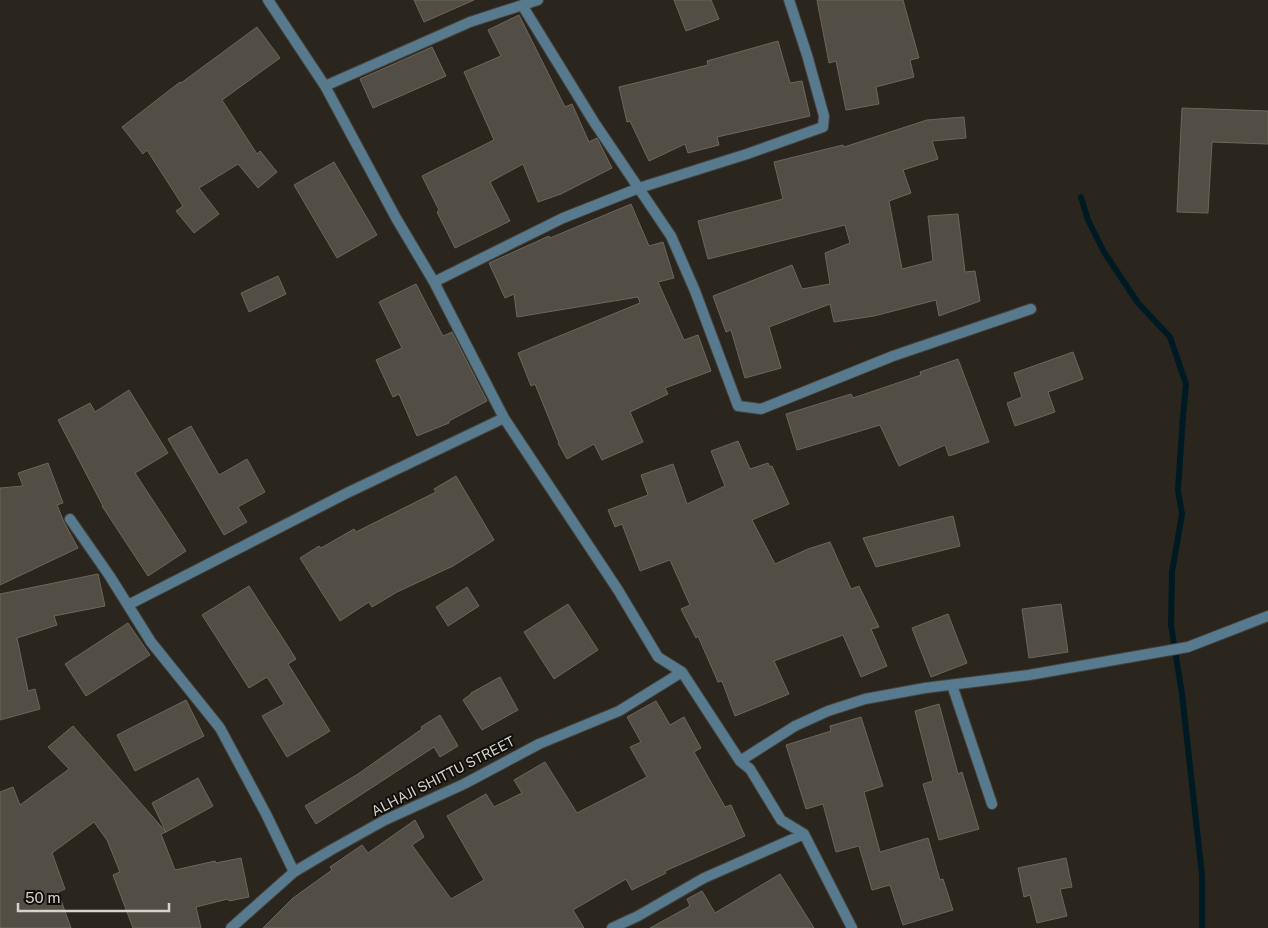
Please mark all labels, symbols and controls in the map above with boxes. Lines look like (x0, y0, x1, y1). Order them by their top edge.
street label: ALHAJI SHITTU STREET (369, 733, 517, 819)
scale bar (18, 880, 169, 912)
text: 50 m (25, 889, 60, 906)

